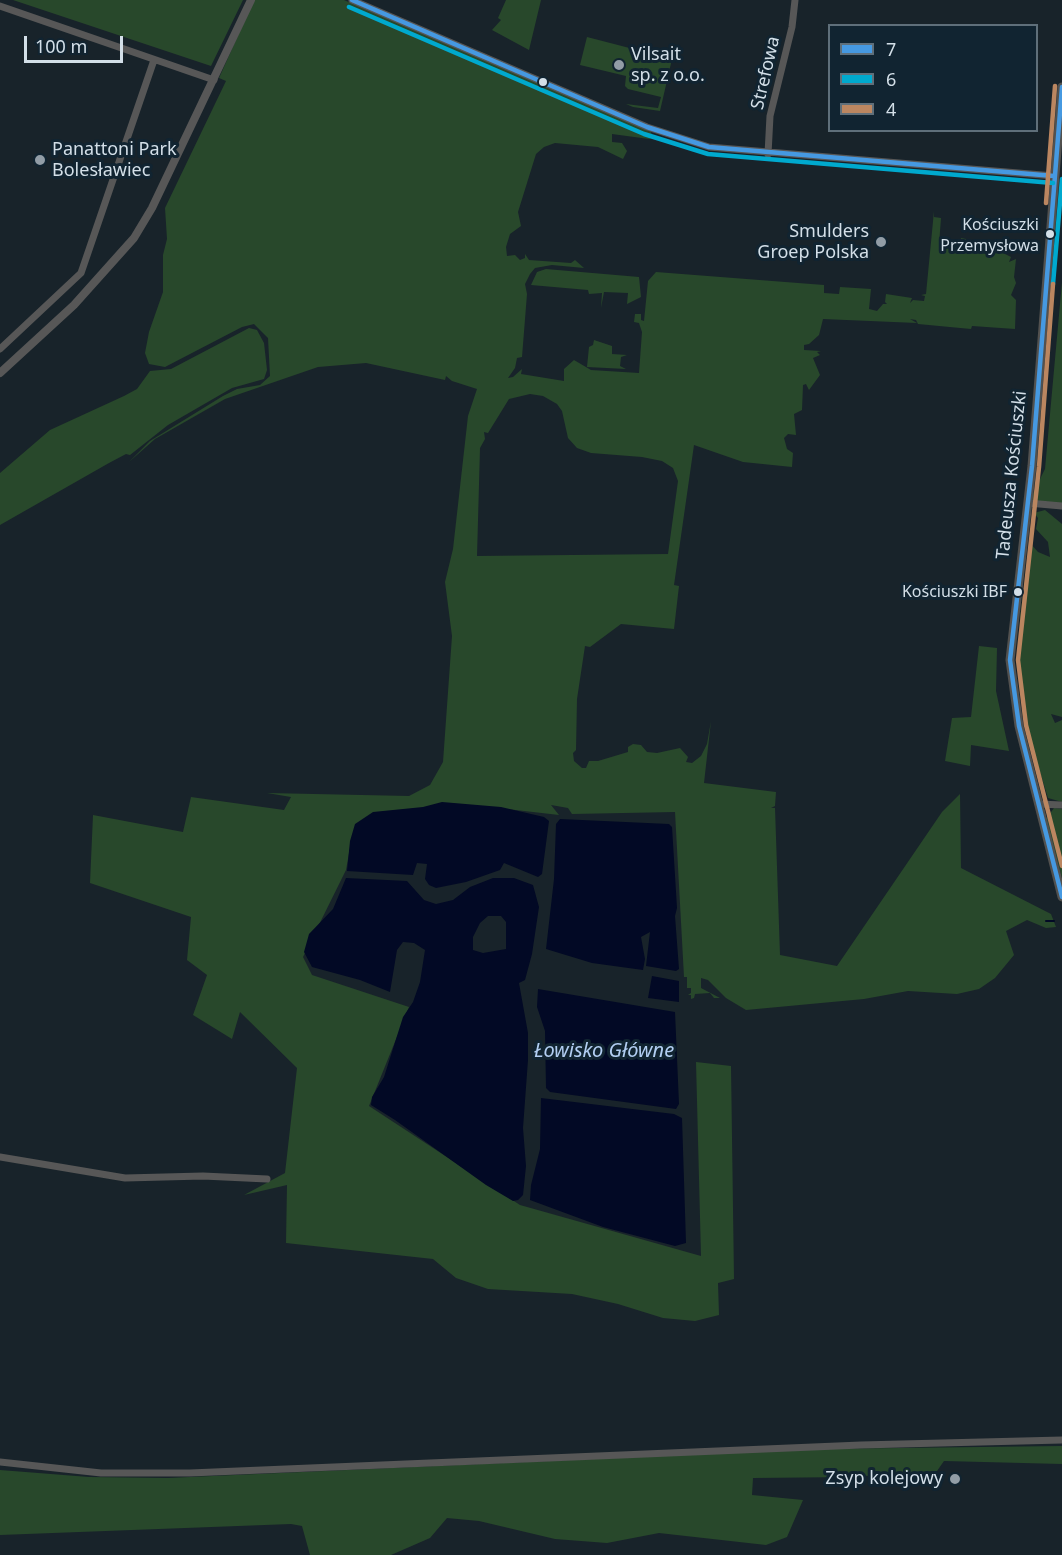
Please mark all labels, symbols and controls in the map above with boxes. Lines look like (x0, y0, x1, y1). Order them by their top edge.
scale bar (27, 24, 126, 62)
legend (828, 24, 1038, 132)
text: 100 m (35, 34, 87, 58)
street label: Strefowa (747, 34, 785, 112)
text: 7 (886, 37, 896, 61)
place label: Vilsait sp. z o.o. (631, 44, 705, 86)
marker: Vilsait sp. z o.o. (612, 58, 626, 72)
text: 6 (886, 67, 896, 91)
unlabelled marker (537, 76, 549, 88)
text: 4 (886, 97, 896, 121)
place label: Panattoni Park Bolesławiec (52, 139, 177, 182)
marker: Panattoni Park Bolesławiec (33, 153, 47, 167)
place label: Kościuszki Przemysłowa (940, 215, 1039, 253)
place label: Smulders Groep Polska (757, 221, 869, 264)
marker: Kościuszki Przemysłowa (1044, 228, 1056, 240)
marker: Smulders Groep Polska (874, 235, 888, 249)
street label: Tadeusza Kościuszki (992, 390, 1032, 560)
place label: Kościuszki IBF (902, 582, 1007, 602)
marker: Kościuszki IBF (1012, 586, 1024, 598)
water label: Łowisko Główne (534, 1039, 674, 1063)
place label: Zsyp kolejowy (825, 1468, 943, 1490)
marker: Zsyp kolejowy (948, 1472, 962, 1486)

